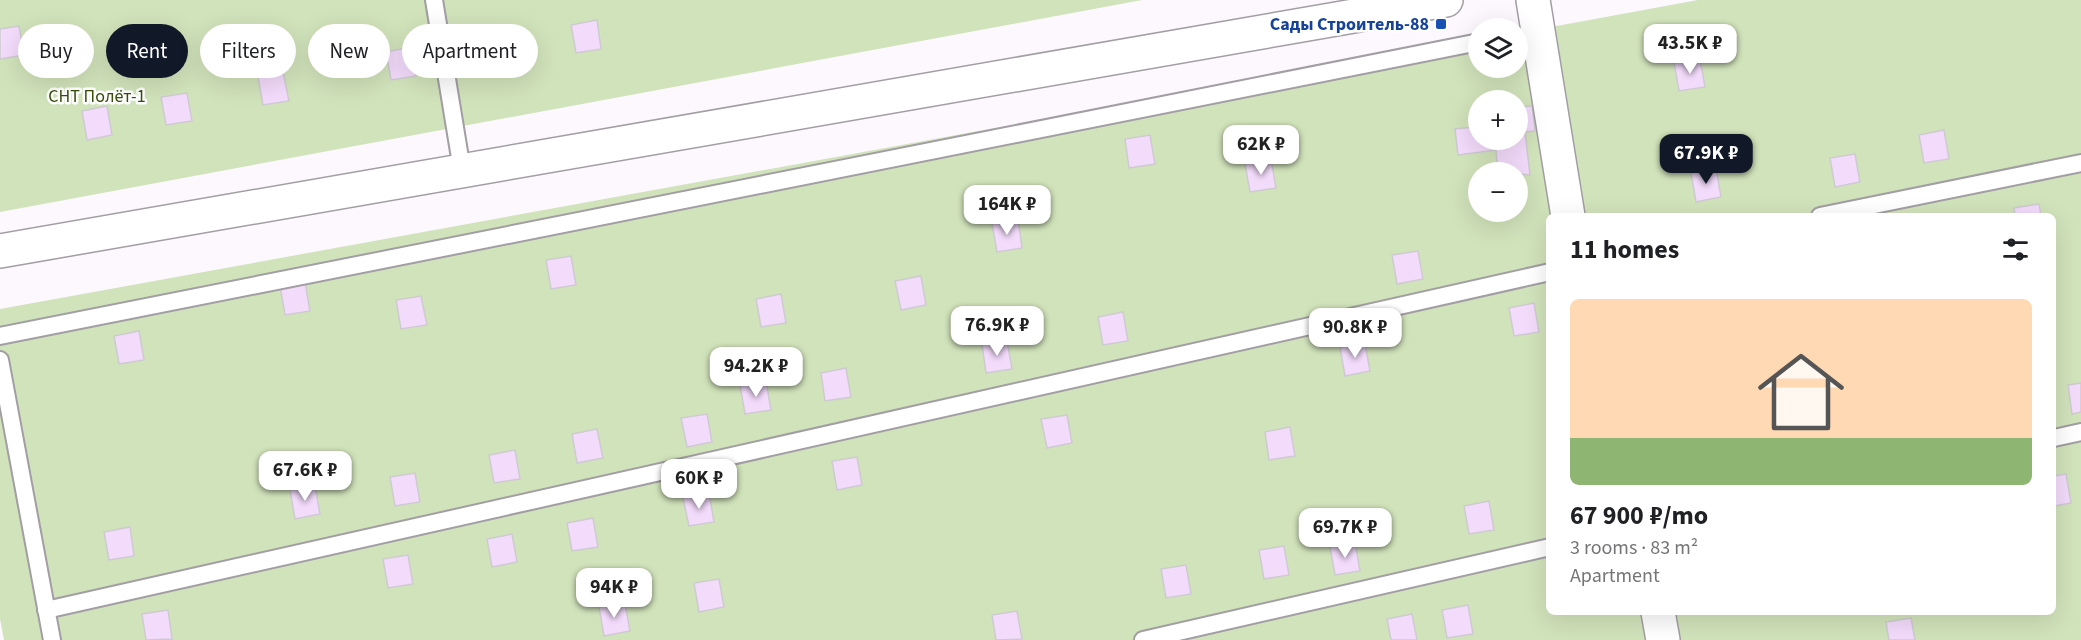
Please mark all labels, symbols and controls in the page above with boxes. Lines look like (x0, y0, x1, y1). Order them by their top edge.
place label: Сады Строитель-88 (1270, 12, 1429, 37)
marker: Сады Строитель-88 (1434, 17, 1448, 31)
map controls (1468, 18, 1528, 222)
button: layers (1468, 18, 1528, 78)
chip: Buy (18, 24, 94, 78)
chip: Rent (106, 24, 188, 78)
chip: Filters (200, 24, 296, 78)
chip: New (308, 24, 390, 78)
chip: Apartment (402, 24, 538, 78)
pin: 43.5K ₽ (1635, 24, 1745, 75)
text: 43.5K ₽ (1658, 29, 1722, 57)
park label: СНТ Полёт-1 (48, 84, 146, 109)
button: + (1468, 90, 1528, 150)
pin: 62K ₽ (1219, 125, 1303, 176)
text: 62K ₽ (1237, 130, 1285, 158)
pin: 67.9K ₽ (1651, 134, 1761, 185)
text: 67.9K ₽ (1674, 139, 1738, 167)
button: − (1468, 162, 1528, 222)
pin: 164K ₽ (958, 185, 1056, 236)
text: 164K ₽ (978, 190, 1036, 218)
text: 11 homes (1570, 231, 1679, 268)
icon: filters (1999, 233, 2032, 266)
pin: 76.9K ₽ (942, 306, 1052, 357)
pin: 90.8K ₽ (1300, 308, 1410, 359)
text: 76.9K ₽ (965, 311, 1029, 339)
text: 90.8K ₽ (1323, 313, 1387, 341)
icon: home (1747, 338, 1855, 446)
pin: 94.2K ₽ (701, 347, 811, 398)
text: 94.2K ₽ (724, 352, 788, 380)
pin: 67.6K ₽ (250, 451, 360, 502)
text: 67.6K ₽ (273, 456, 337, 484)
pin: 60K ₽ (657, 459, 741, 510)
text: 60K ₽ (675, 464, 723, 492)
text: 67 900 ₽/mo (1570, 497, 1708, 534)
pin: 69.7K ₽ (1290, 508, 1400, 559)
text: 69.7K ₽ (1313, 513, 1377, 541)
text: 3 rooms · 83 m² (1570, 534, 1698, 562)
text: Apartment (1570, 562, 1660, 590)
pin: 94K ₽ (572, 568, 656, 619)
text: 94K ₽ (590, 573, 638, 601)

